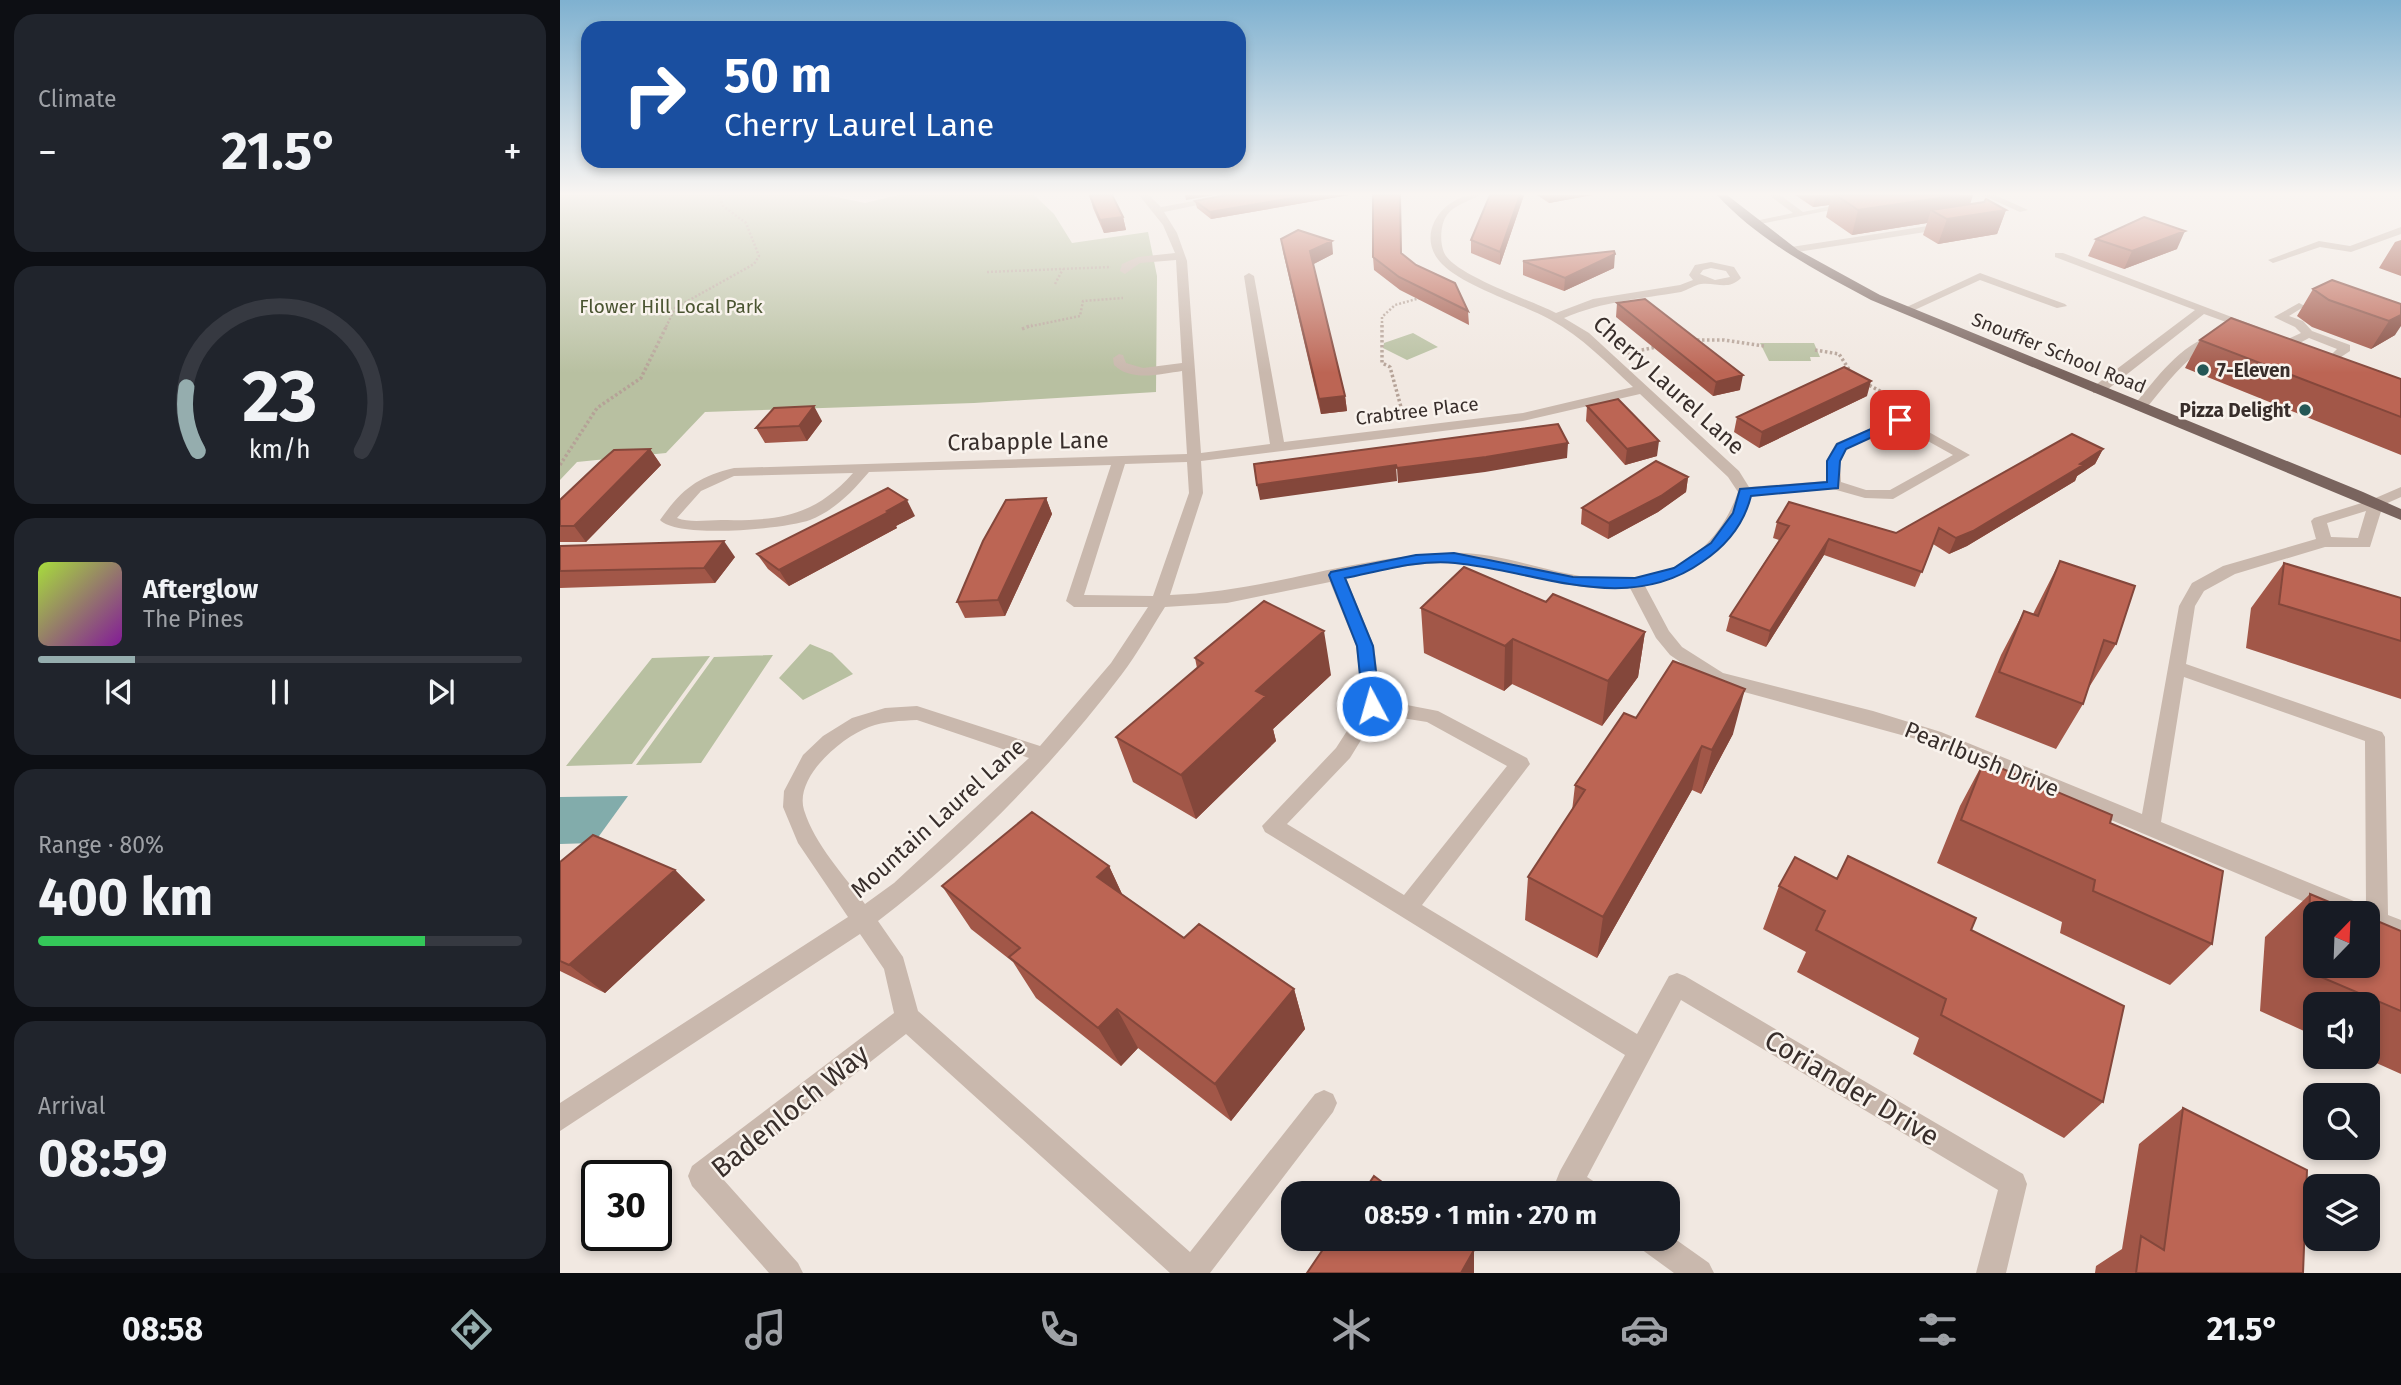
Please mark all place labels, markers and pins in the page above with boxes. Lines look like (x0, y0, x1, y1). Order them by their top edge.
place label: 7-Eleven (2217, 359, 2290, 382)
marker: 7-Eleven (2195, 362, 2211, 378)
pin (1870, 390, 1930, 450)
place label: Pizza Delight (2180, 399, 2292, 422)
marker: Pizza Delight (2297, 402, 2313, 418)

